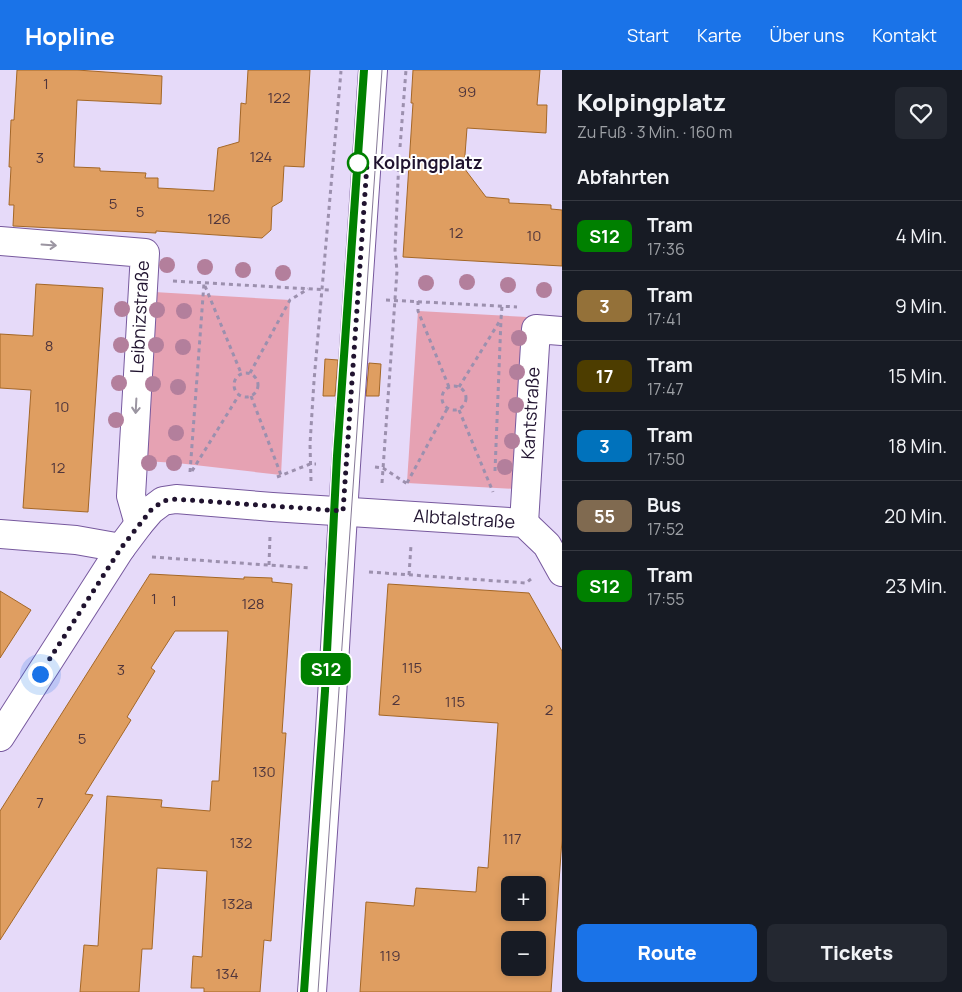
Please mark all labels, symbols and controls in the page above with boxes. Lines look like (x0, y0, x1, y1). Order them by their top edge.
text: Hopline (25, 19, 115, 52)
text: Start (627, 23, 669, 47)
text: Karte (697, 23, 742, 47)
text: Über uns (770, 23, 844, 47)
text: Kontakt (872, 23, 937, 47)
house number: 1 (43, 73, 49, 94)
house number: 99 (458, 81, 476, 102)
text: Kolpingplatz (577, 85, 726, 118)
house number: 122 (268, 87, 290, 108)
button: heart (895, 87, 947, 139)
text: Zu Fuß · 3 Min. · 160 m (577, 121, 732, 143)
house number: 124 (250, 146, 273, 167)
house number: 3 (36, 147, 44, 168)
place label: Kolpingplatz (373, 150, 483, 174)
marker: Kolpingplatz (347, 152, 369, 174)
text: Abfahrten (577, 164, 670, 190)
house number: 5 (109, 193, 117, 214)
house number: 5 (136, 201, 144, 222)
house number: 126 (207, 208, 231, 229)
text: Tram (647, 212, 693, 238)
house number: 12 (449, 222, 463, 243)
text: 4 Min. (895, 223, 947, 249)
text: S12 (589, 224, 620, 248)
house number: 10 (527, 225, 542, 246)
text: 17:36 (647, 238, 685, 260)
one-way arrow (40, 241, 56, 250)
street label: Leibnizstraße (124, 260, 154, 374)
text: Tram (647, 282, 693, 308)
text: 9 Min. (895, 293, 947, 319)
text: 3 (599, 294, 610, 318)
text: 17:41 (647, 308, 682, 330)
house number: 8 (45, 335, 53, 356)
text: Tram (647, 352, 693, 378)
text: 15 Min. (888, 363, 947, 389)
text: 17 (596, 364, 613, 388)
street label: Kantstraße (515, 366, 545, 460)
text: 17:47 (647, 378, 684, 400)
house number: 10 (55, 396, 70, 417)
one-way arrow (131, 398, 140, 414)
text: Tram (647, 422, 693, 448)
text: 18 Min. (888, 433, 947, 459)
text: 3 (599, 434, 610, 458)
text: 17:50 (647, 448, 685, 470)
house number: 12 (51, 457, 65, 478)
text: Bus (647, 492, 681, 518)
street label: Albtalstraße (413, 503, 516, 533)
text: 20 Min. (884, 503, 947, 529)
text: 55 (594, 504, 615, 528)
text: 17:52 (647, 518, 684, 540)
text: Tram (647, 562, 693, 588)
text: 23 Min. (885, 573, 947, 599)
text: S12 (589, 574, 620, 598)
house number: 1 (151, 588, 157, 609)
text: 17:55 (647, 588, 685, 610)
house number: 1 (171, 590, 177, 611)
house number: 128 (241, 593, 265, 614)
line badge: S12 (297, 653, 355, 685)
text: S12 (311, 657, 341, 681)
house number: 115 (402, 657, 422, 678)
house number: 3 (117, 659, 125, 680)
your location (28, 662, 53, 687)
house number: 2 (392, 689, 400, 710)
house number: 115 (445, 691, 465, 712)
house number: 2 (545, 699, 553, 720)
house number: 5 (78, 728, 86, 749)
house number: 130 (252, 761, 276, 782)
house number: 7 (36, 792, 44, 813)
house number: 117 (502, 828, 522, 849)
house number: 132 (230, 832, 252, 853)
map controls (501, 876, 546, 976)
button: + (501, 876, 546, 921)
house number: 132a (221, 893, 253, 914)
button: Route (577, 924, 757, 982)
button: Tickets (767, 924, 947, 982)
button: − (501, 931, 546, 976)
house number: 119 (379, 945, 401, 966)
house number: 134 (216, 963, 239, 984)

